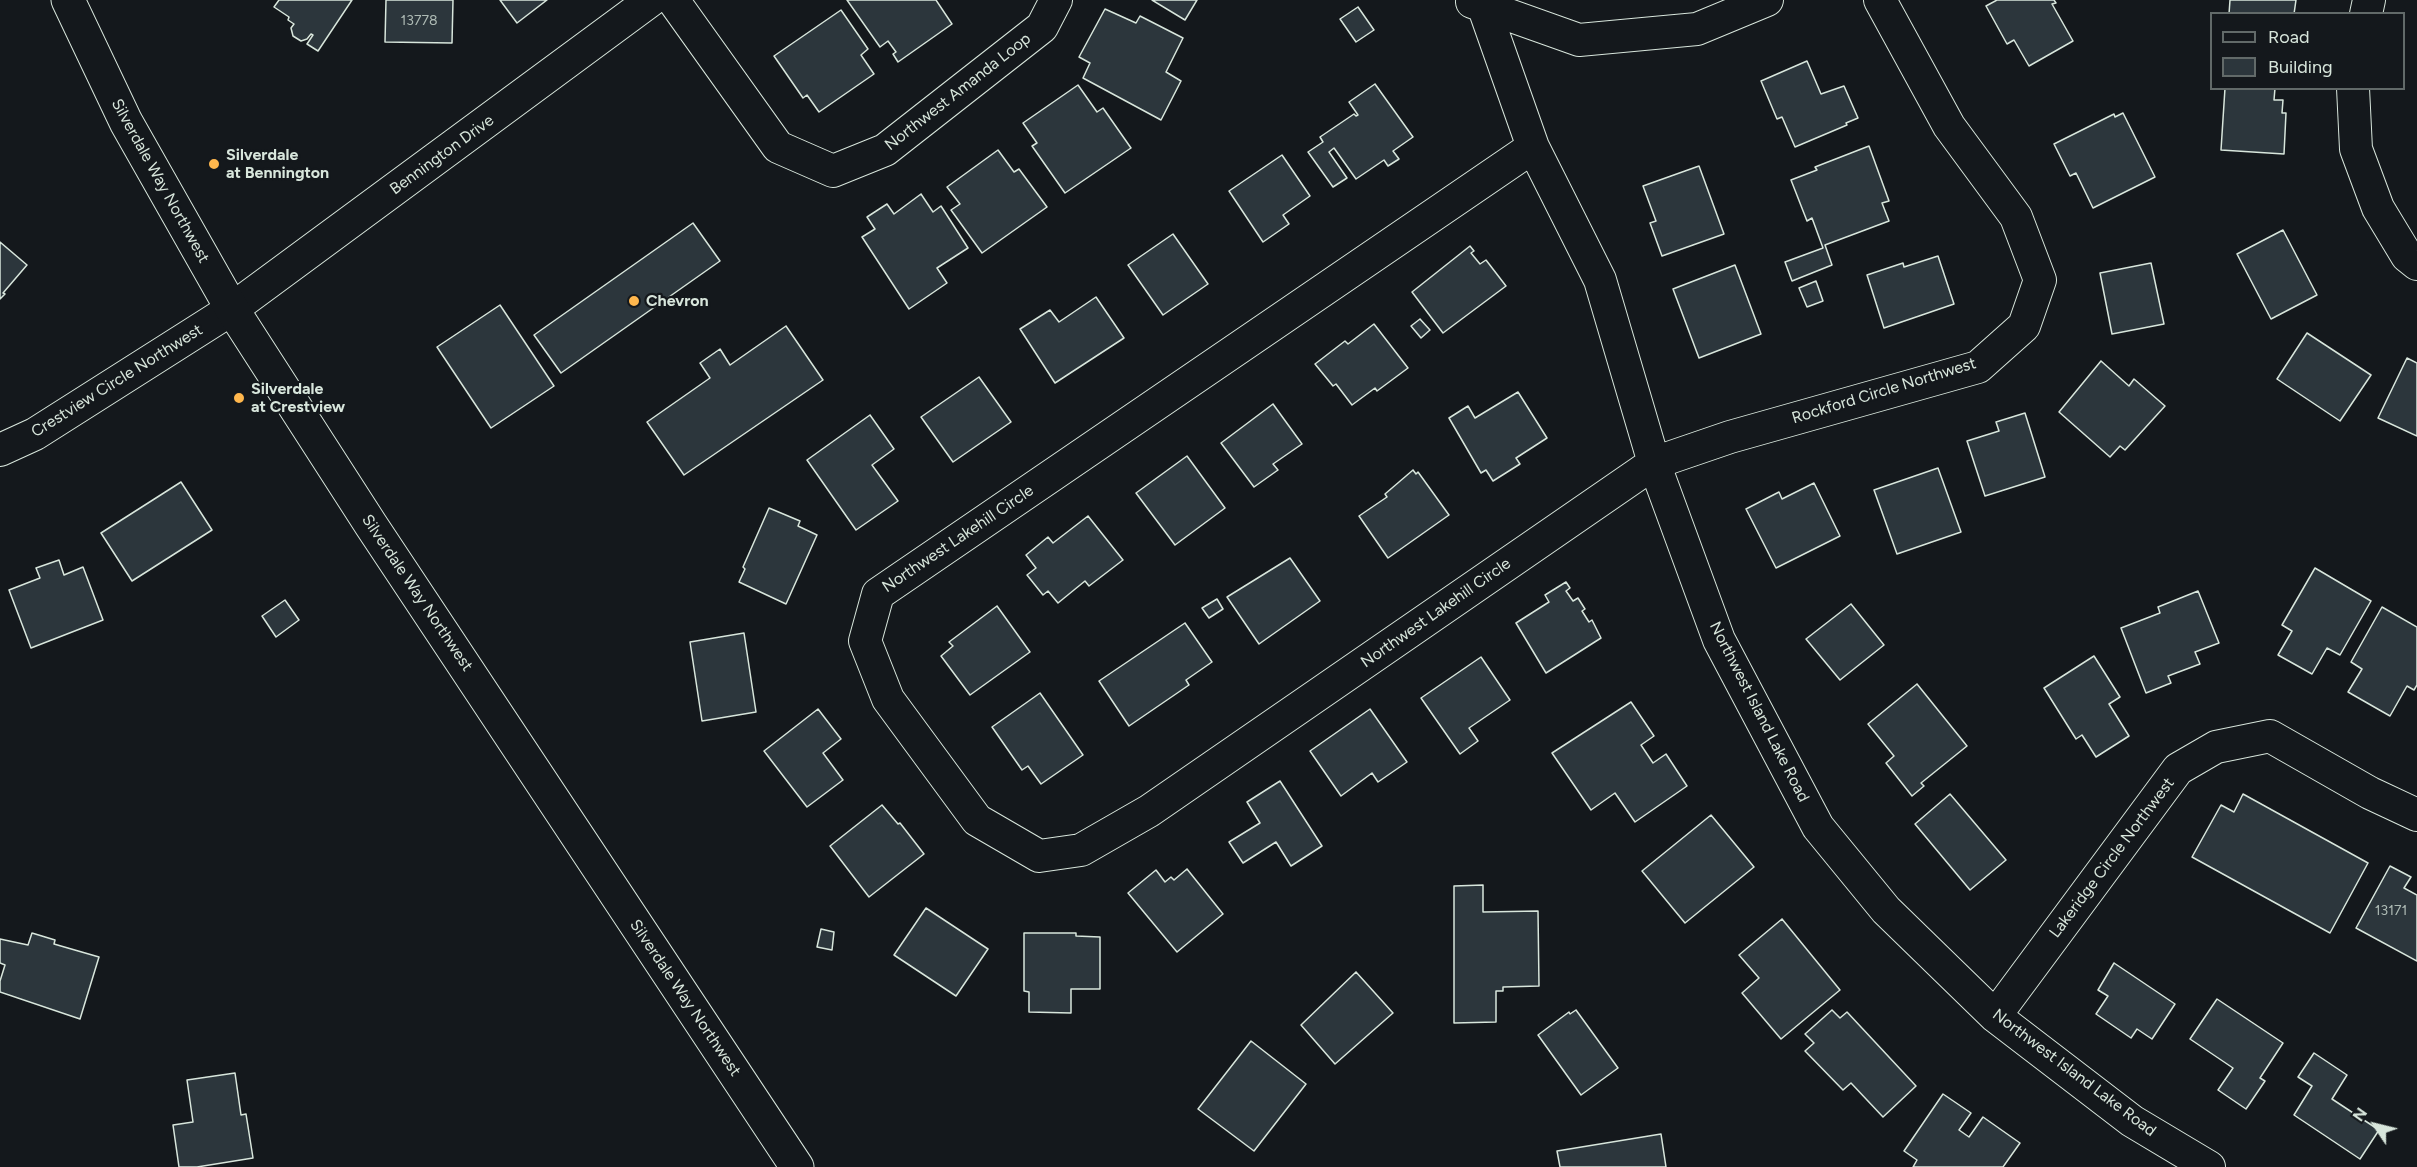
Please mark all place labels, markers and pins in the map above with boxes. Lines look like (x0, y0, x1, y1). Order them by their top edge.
place label: Silverdale at Bennington (226, 145, 329, 183)
marker: Silverdale at Bennington (207, 157, 221, 171)
place label: Chevron (646, 291, 709, 311)
marker: Chevron (627, 294, 641, 308)
place label: Silverdale at Crestview (251, 379, 345, 417)
marker: Silverdale at Crestview (232, 391, 246, 405)

